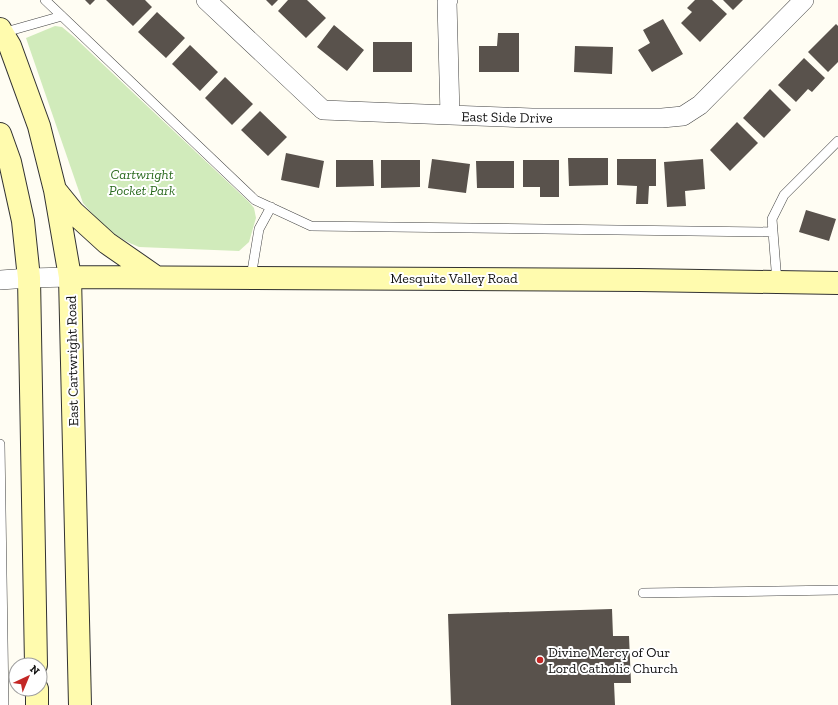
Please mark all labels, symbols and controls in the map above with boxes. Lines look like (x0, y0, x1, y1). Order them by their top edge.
street label: East Side Drive (461, 108, 553, 127)
park label: Cartwright Pocket Park (109, 166, 175, 199)
street label: Mesquite Valley Road (390, 270, 518, 287)
street label: East Cartwright Road (63, 295, 82, 427)
place label: Divine Mercy of Our Lord Catholic Church (548, 644, 678, 677)
marker: Divine Mercy of Our Lord Catholic Church (535, 655, 545, 665)
north arrow (8, 657, 48, 697)
text: N (27, 663, 43, 678)

